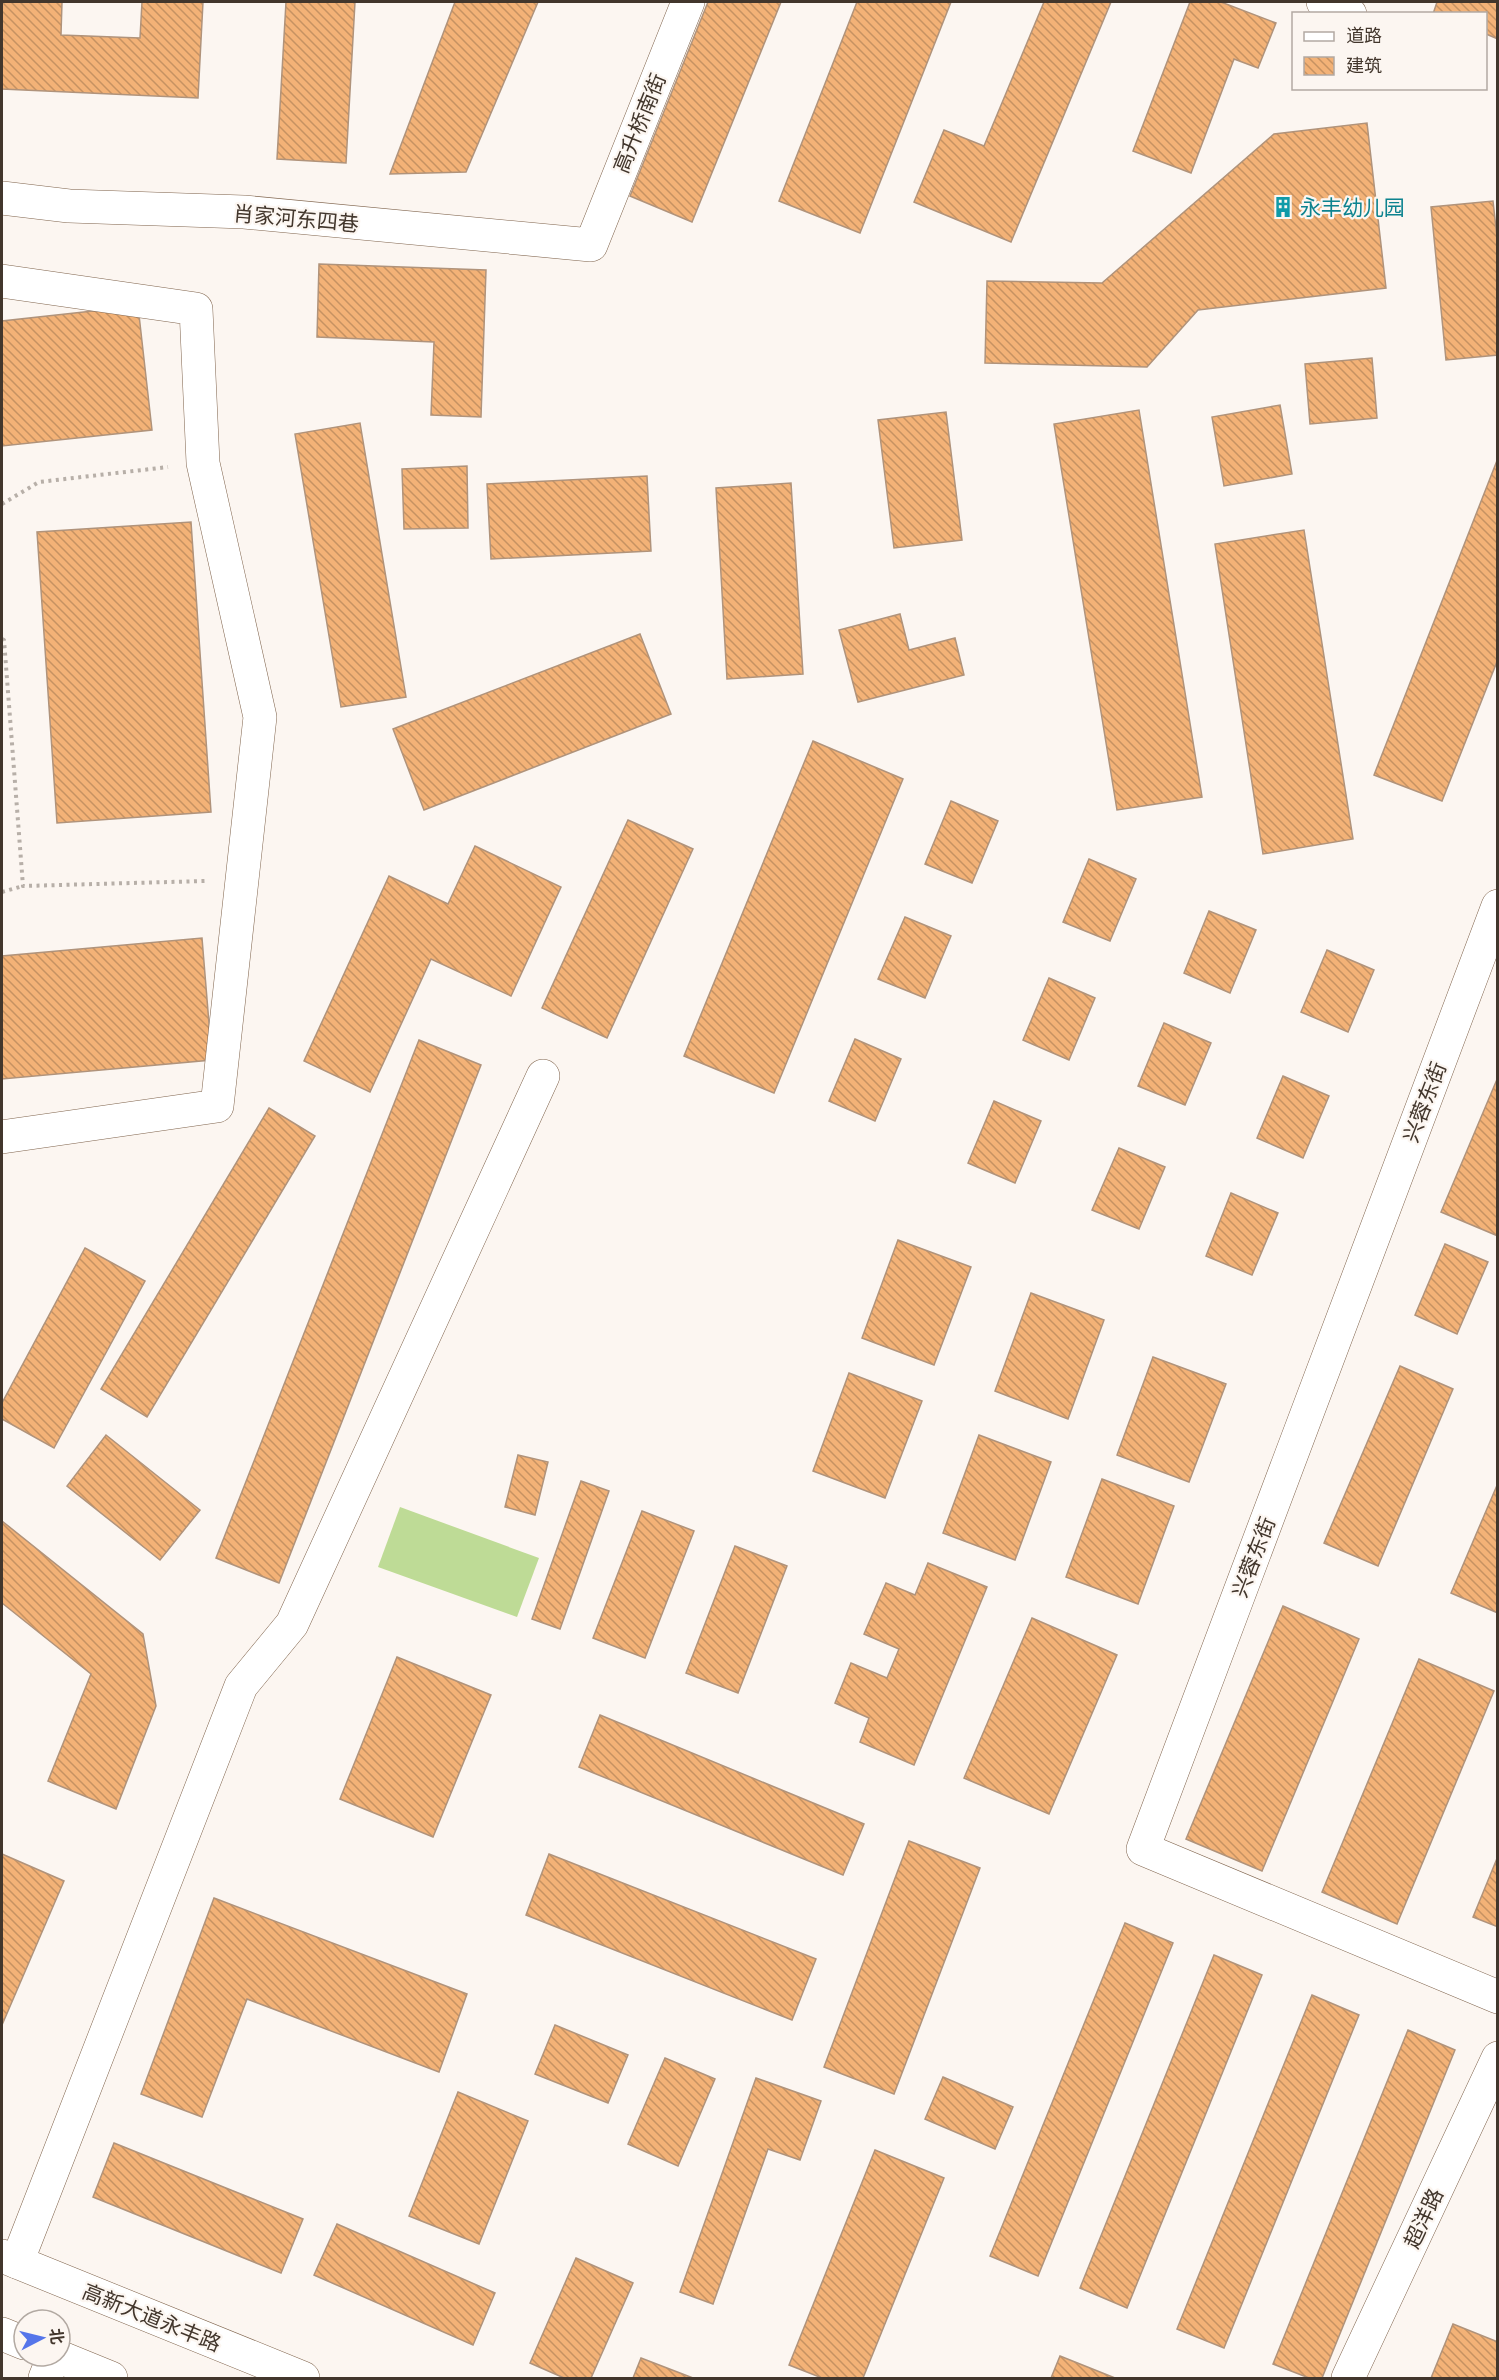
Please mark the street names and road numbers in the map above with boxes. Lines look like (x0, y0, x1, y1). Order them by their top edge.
street label: 高升桥南街 (606, 69, 672, 177)
street label: 肖家河东四巷 (232, 199, 360, 237)
street label: 兴蓉东街 (1396, 1058, 1452, 1146)
street label: 兴蓉东街 (1225, 1513, 1281, 1601)
street label: 超洋路 (1397, 2184, 1449, 2252)
street label: 高新大道永丰路 (79, 2276, 225, 2358)

